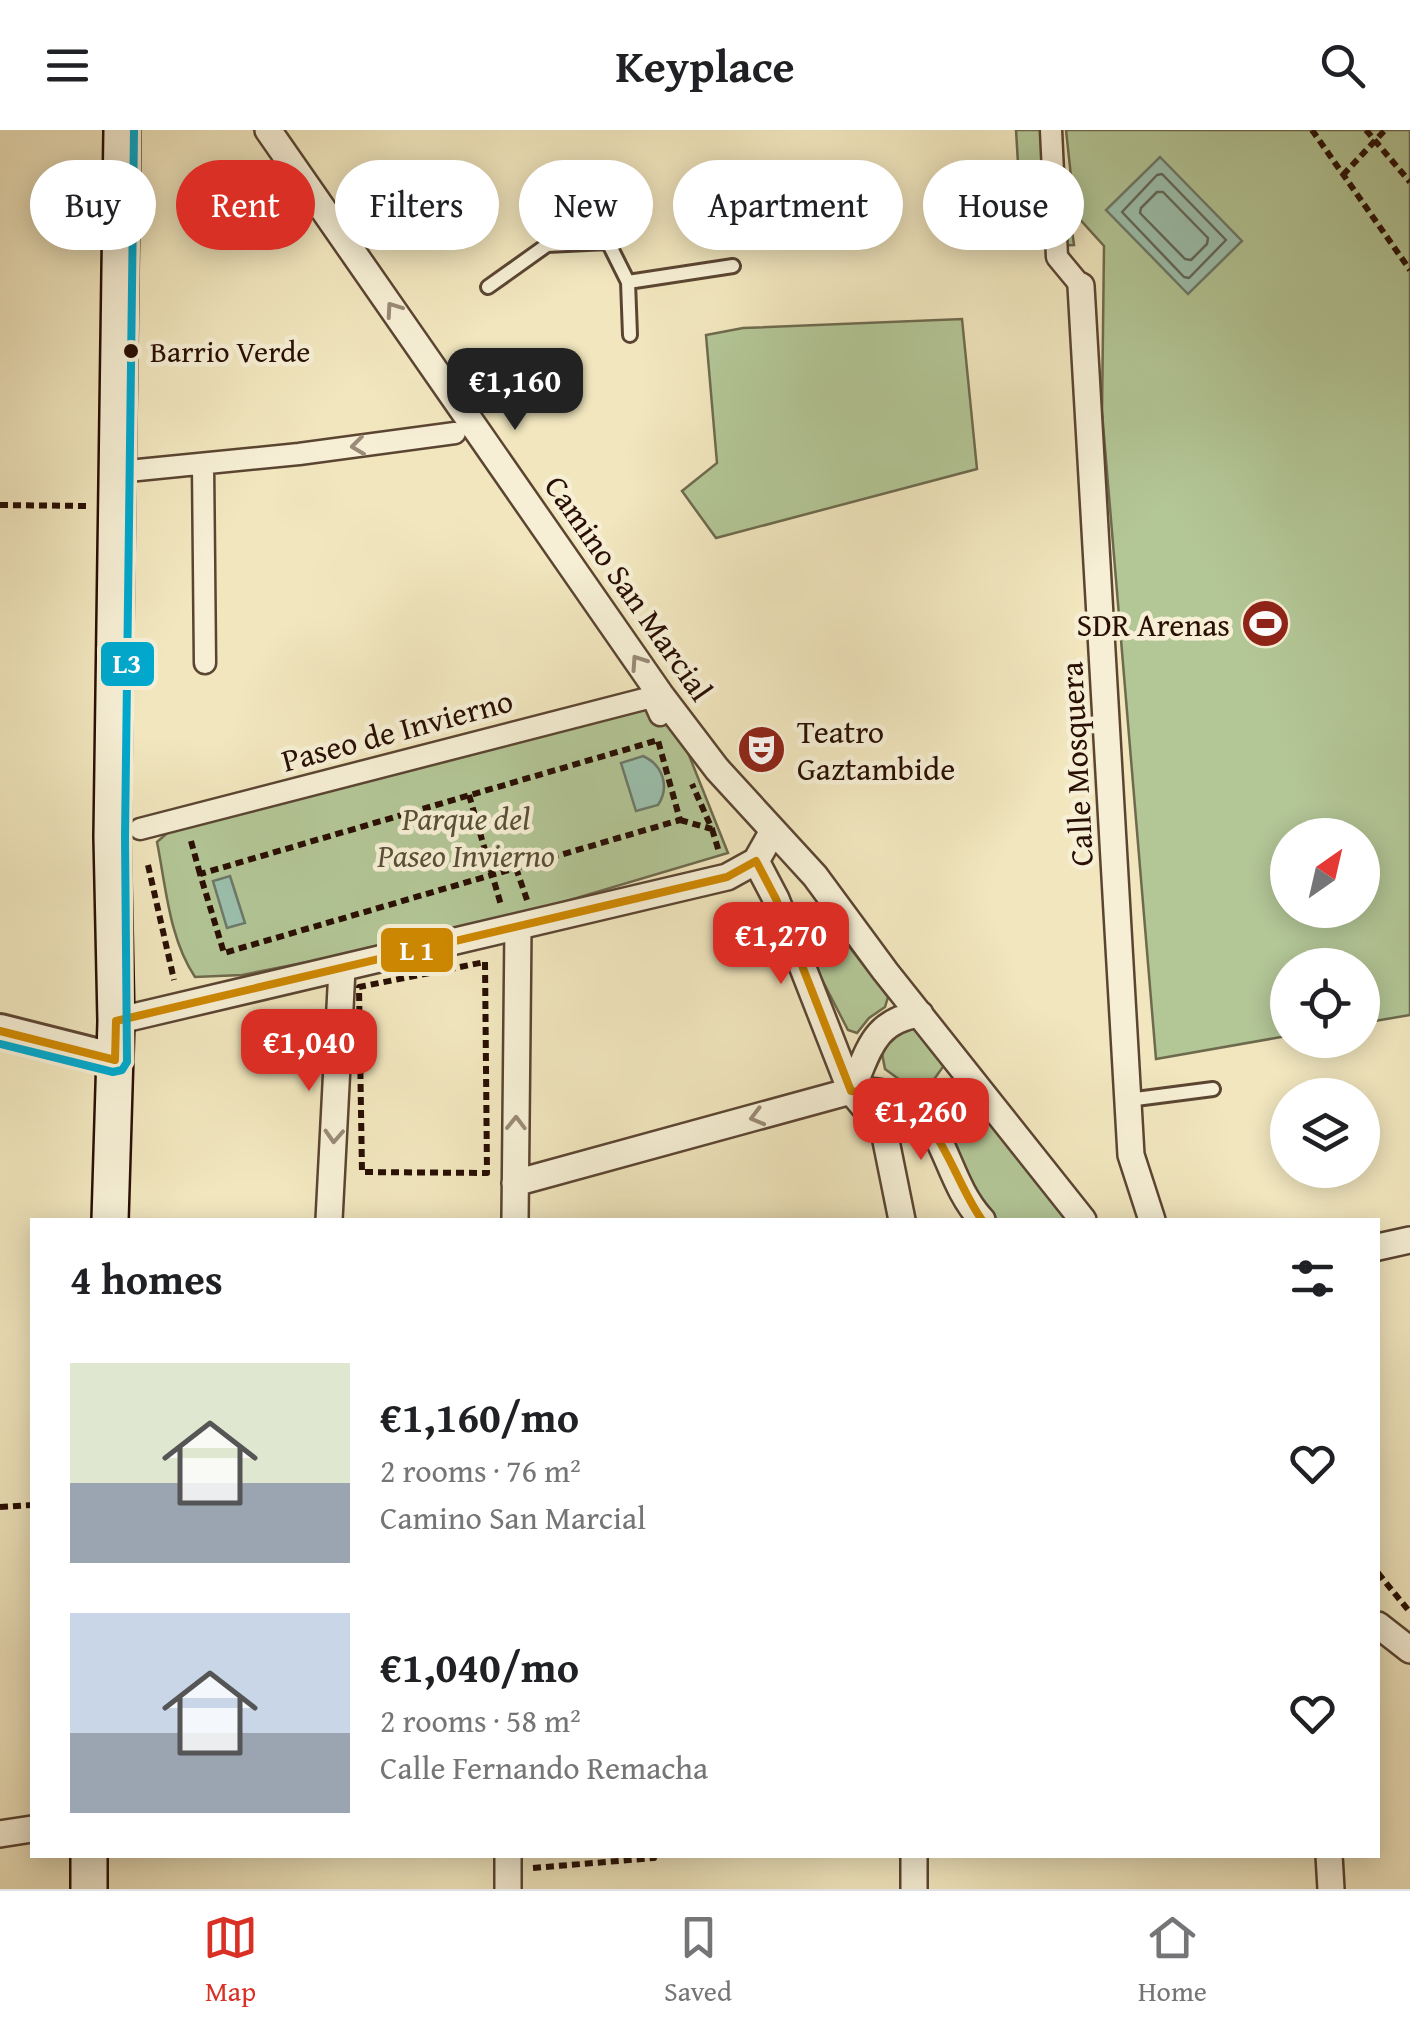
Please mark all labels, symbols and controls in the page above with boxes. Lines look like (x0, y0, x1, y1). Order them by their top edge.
text: Keyplace (615, 33, 795, 98)
icon: menu (40, 38, 95, 93)
icon: search (1315, 38, 1370, 93)
chip: Buy (30, 160, 156, 250)
chip: Rent (176, 160, 315, 250)
chip: Filters (335, 160, 499, 250)
chip: New (519, 160, 653, 250)
chip: Apartment (673, 160, 903, 250)
chip: House (923, 160, 1084, 250)
one-way arrow (387, 302, 405, 321)
place label: Barrio Verde (150, 329, 310, 373)
marker: Barrio Verde (121, 341, 141, 361)
pin: €1,160 (434, 348, 596, 433)
text: €1,160 (469, 357, 561, 404)
one-way arrow (350, 435, 367, 456)
street label: Camino San Marcial (533, 466, 725, 710)
sports icon: SDR Arenas (1239, 598, 1291, 650)
place label: SDR Arenas (1077, 601, 1230, 648)
line badge: L3 (99, 640, 156, 688)
text: L3 (112, 642, 142, 683)
one-way arrow (632, 655, 651, 673)
street label: Calle Mosquera (1047, 660, 1105, 868)
street label: Paseo de Invierno (276, 677, 518, 783)
place label: Teatro Gaztambide (797, 708, 955, 792)
theatre icon: Teatro Gaztambide (736, 723, 788, 775)
park label: Parque del Paseo Invierno (376, 795, 555, 879)
north arrow (1270, 818, 1380, 928)
map controls (1270, 818, 1380, 1188)
pin: €1,270 (700, 902, 862, 987)
text: €1,270 (735, 911, 827, 958)
line badge: L 1 (379, 926, 455, 974)
text: L 1 (399, 929, 435, 970)
button: locate (1270, 948, 1380, 1058)
pin: €1,040 (228, 1009, 390, 1094)
text: €1,040 (263, 1018, 355, 1065)
pin: €1,260 (840, 1078, 1002, 1163)
button: layers (1270, 1078, 1380, 1188)
text: €1,260 (875, 1087, 967, 1134)
one-way arrow (749, 1106, 766, 1127)
one-way arrow (505, 1114, 527, 1130)
one-way arrow (324, 1129, 345, 1145)
text: 4 homes (70, 1248, 223, 1309)
icon: filters (1285, 1251, 1340, 1306)
text: €1,160/mo (380, 1386, 579, 1447)
icon: home (150, 1403, 270, 1523)
icon: heart (1285, 1436, 1340, 1491)
text: 2 rooms · 76 m² (380, 1447, 581, 1494)
text: Camino San Marcial (380, 1494, 646, 1541)
text: €1,040/mo (380, 1636, 579, 1697)
icon: home (150, 1653, 270, 1773)
icon: heart (1285, 1686, 1340, 1741)
text: 2 rooms · 58 m² (380, 1697, 581, 1744)
text: Calle Fernando Remacha (380, 1744, 708, 1791)
tab: Map (203, 1910, 258, 2011)
tab: Saved (664, 1910, 732, 2011)
tab: Home (1138, 1910, 1207, 2011)

